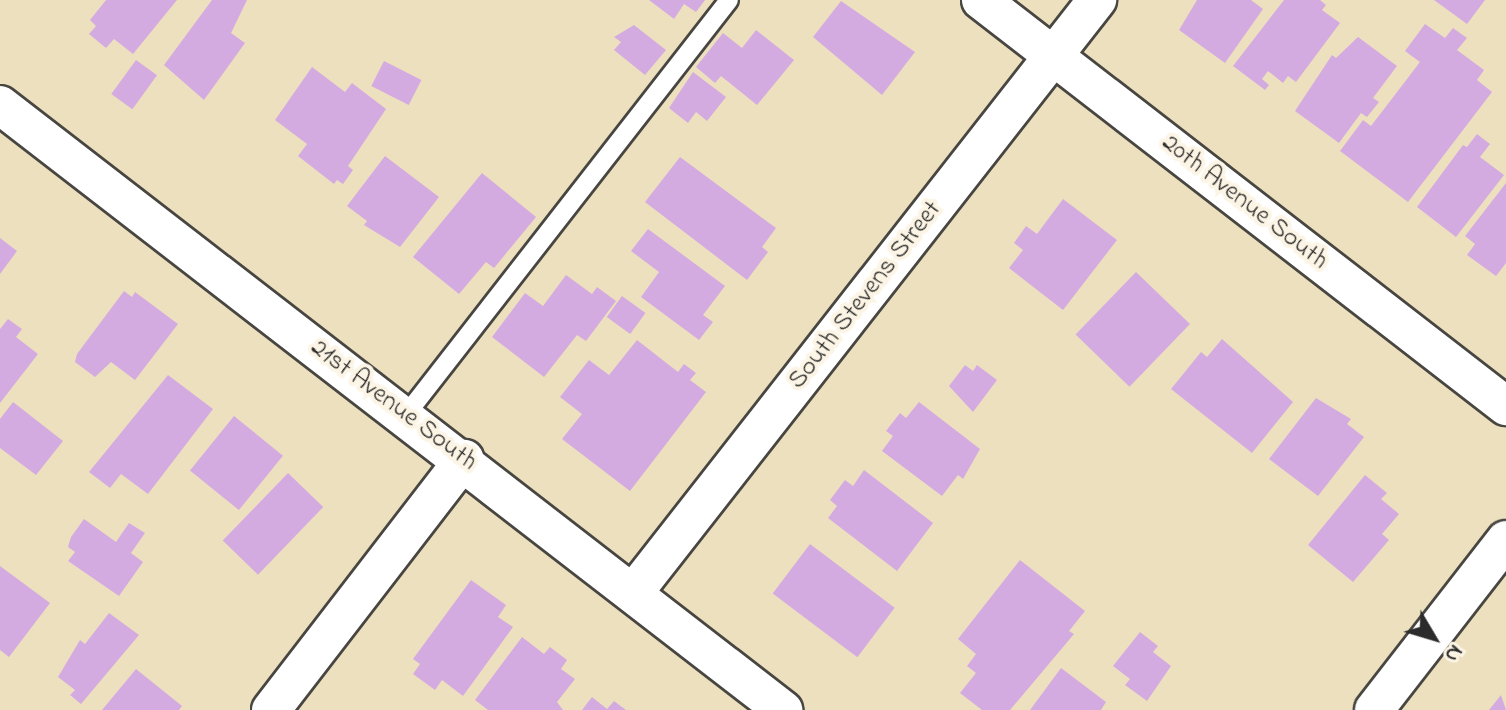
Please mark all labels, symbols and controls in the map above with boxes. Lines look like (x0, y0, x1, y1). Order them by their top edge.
street label: 20th Avenue South (1155, 129, 1333, 277)
street label: South Stevens Street (783, 196, 949, 396)
street label: 21st Avenue South (304, 333, 482, 479)
north arrow (1394, 598, 1474, 678)
text: N (1436, 637, 1470, 668)

